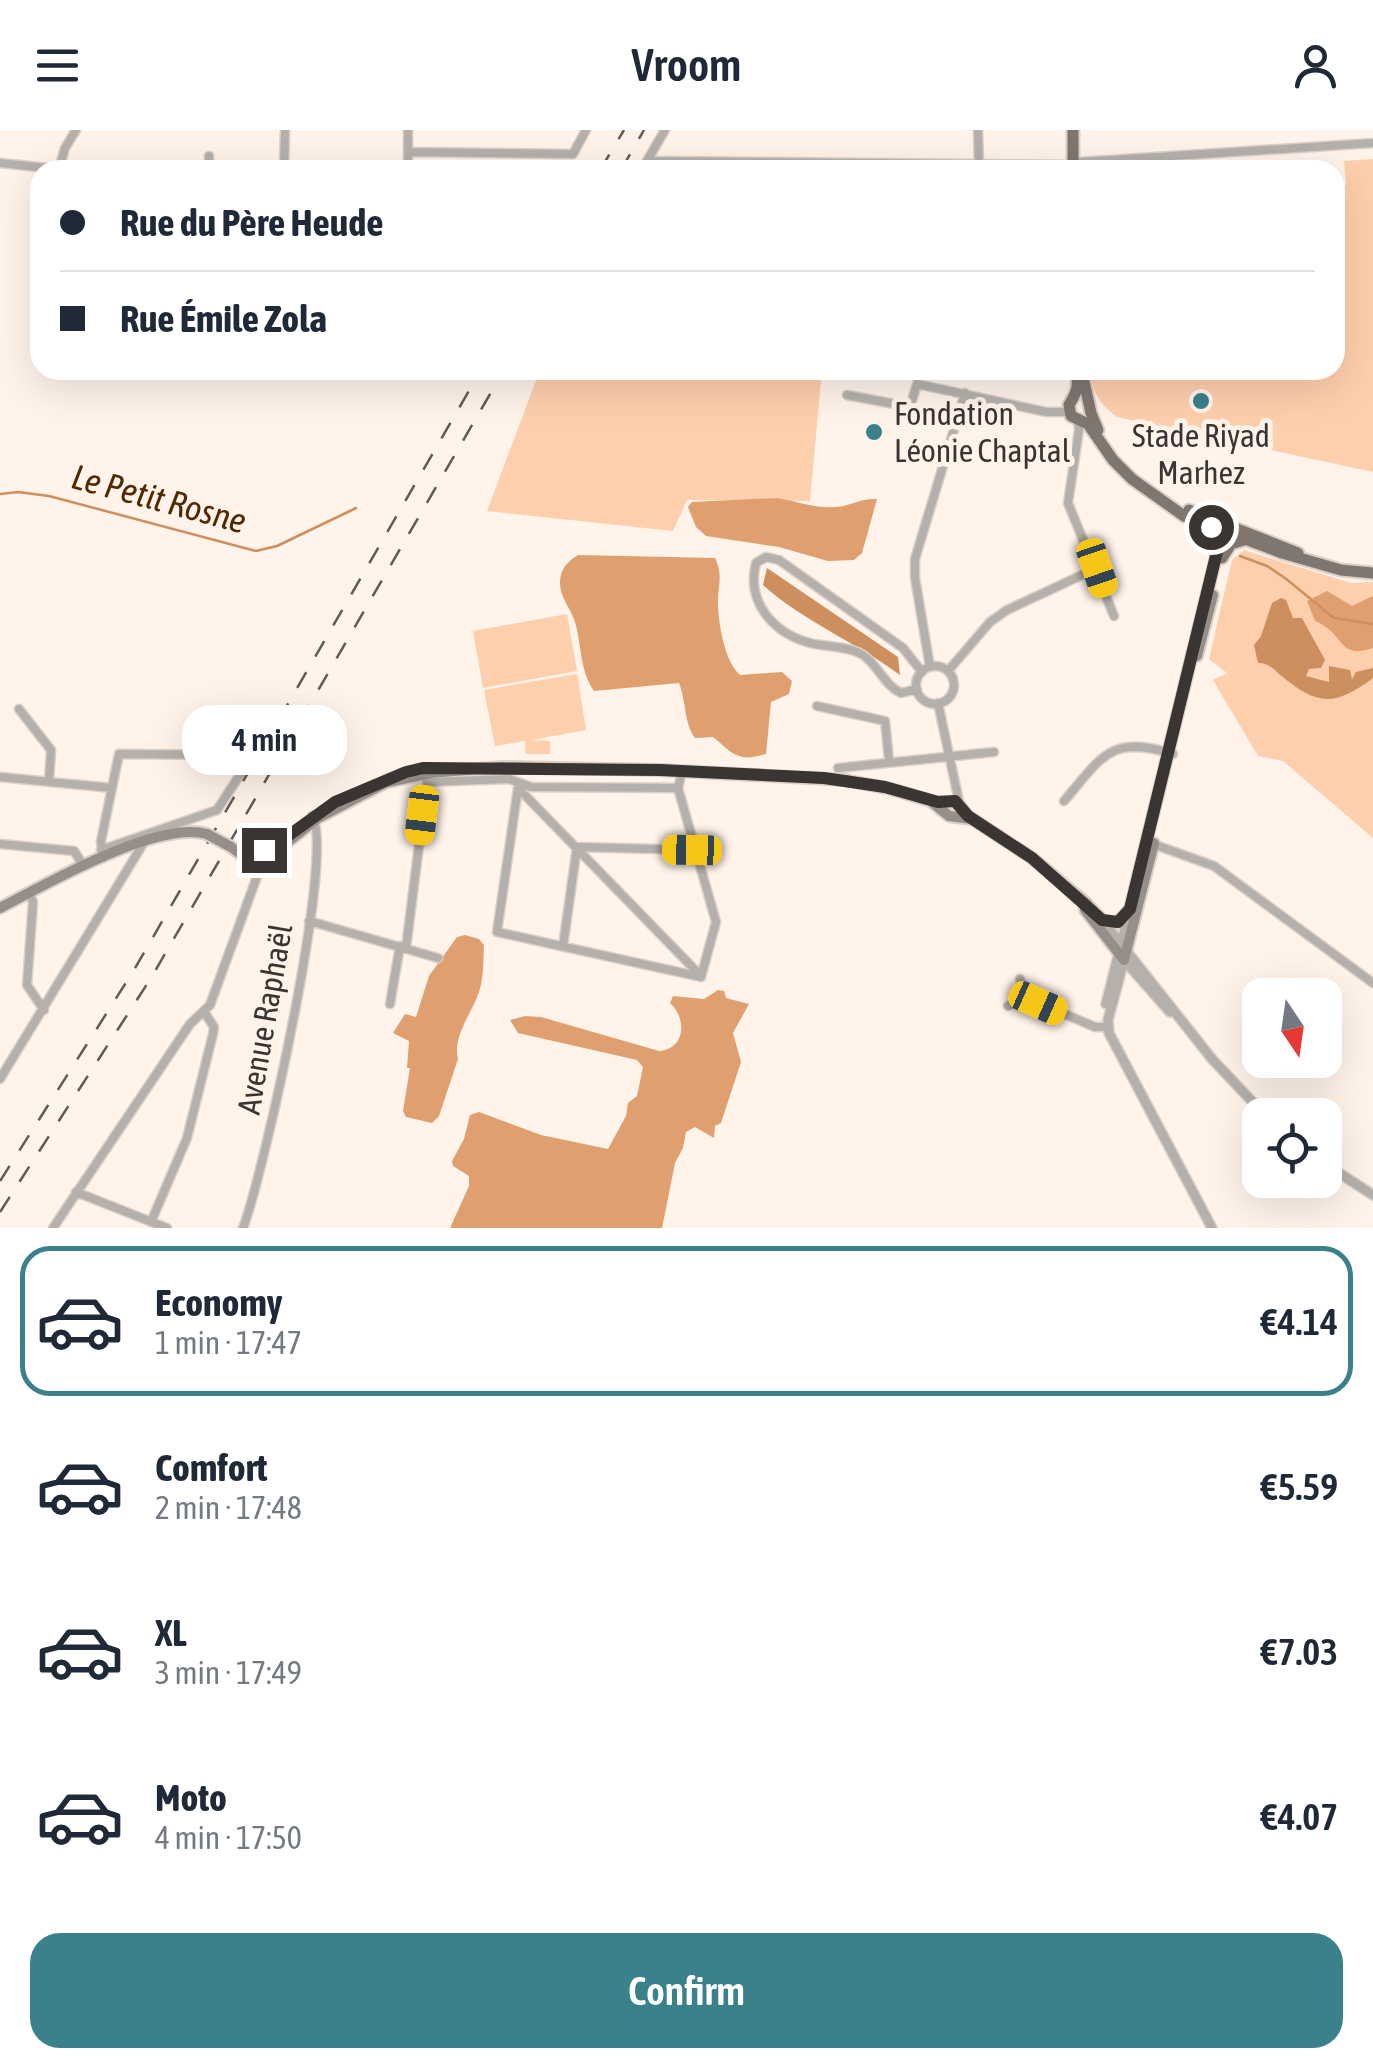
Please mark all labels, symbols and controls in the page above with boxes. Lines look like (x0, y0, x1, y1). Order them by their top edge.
icon: menu (30, 38, 85, 93)
icon: person (1288, 38, 1343, 93)
text: Vroom (631, 39, 742, 91)
text: Rue du Père Heude (120, 201, 384, 244)
text: Rue Émile Zola (120, 297, 327, 340)
marker: Stade Riyad Marhez (1190, 390, 1212, 412)
place label: Fondation Léonie Chaptal (894, 395, 1071, 469)
place label: Stade Riyad Marhez (1132, 417, 1270, 491)
marker: Fondation Léonie Chaptal (863, 421, 885, 443)
water label: Le Petit Rosne (68, 456, 251, 541)
route start (1189, 505, 1234, 550)
car (1073, 535, 1121, 601)
callout: 4 min (182, 705, 346, 775)
text: 4 min (232, 721, 297, 758)
car (403, 783, 441, 847)
route end (242, 828, 287, 873)
car (662, 834, 722, 866)
street label: Avenue Raphaël (230, 920, 300, 1117)
car (1004, 977, 1072, 1029)
north arrow (1242, 978, 1342, 1078)
map controls (1242, 978, 1342, 1198)
button: locate (1242, 1098, 1342, 1198)
icon: car (35, 1276, 125, 1366)
text: Economy (155, 1281, 282, 1324)
text: €4.14 (1261, 1300, 1338, 1343)
text: 1 min · 17:47 (155, 1324, 302, 1361)
icon: car (35, 1441, 125, 1531)
text: Comfort (155, 1446, 267, 1489)
text: €5.59 (1261, 1465, 1338, 1508)
text: 2 min · 17:48 (155, 1489, 302, 1526)
icon: car (35, 1606, 125, 1696)
text: XL (155, 1611, 187, 1654)
text: €7.03 (1261, 1630, 1338, 1673)
text: 3 min · 17:49 (155, 1654, 302, 1691)
icon: car (35, 1771, 125, 1861)
text: Moto (155, 1776, 227, 1819)
text: €4.07 (1261, 1795, 1338, 1838)
text: 4 min · 17:50 (155, 1819, 302, 1856)
button: Confirm (30, 1933, 1343, 2048)

